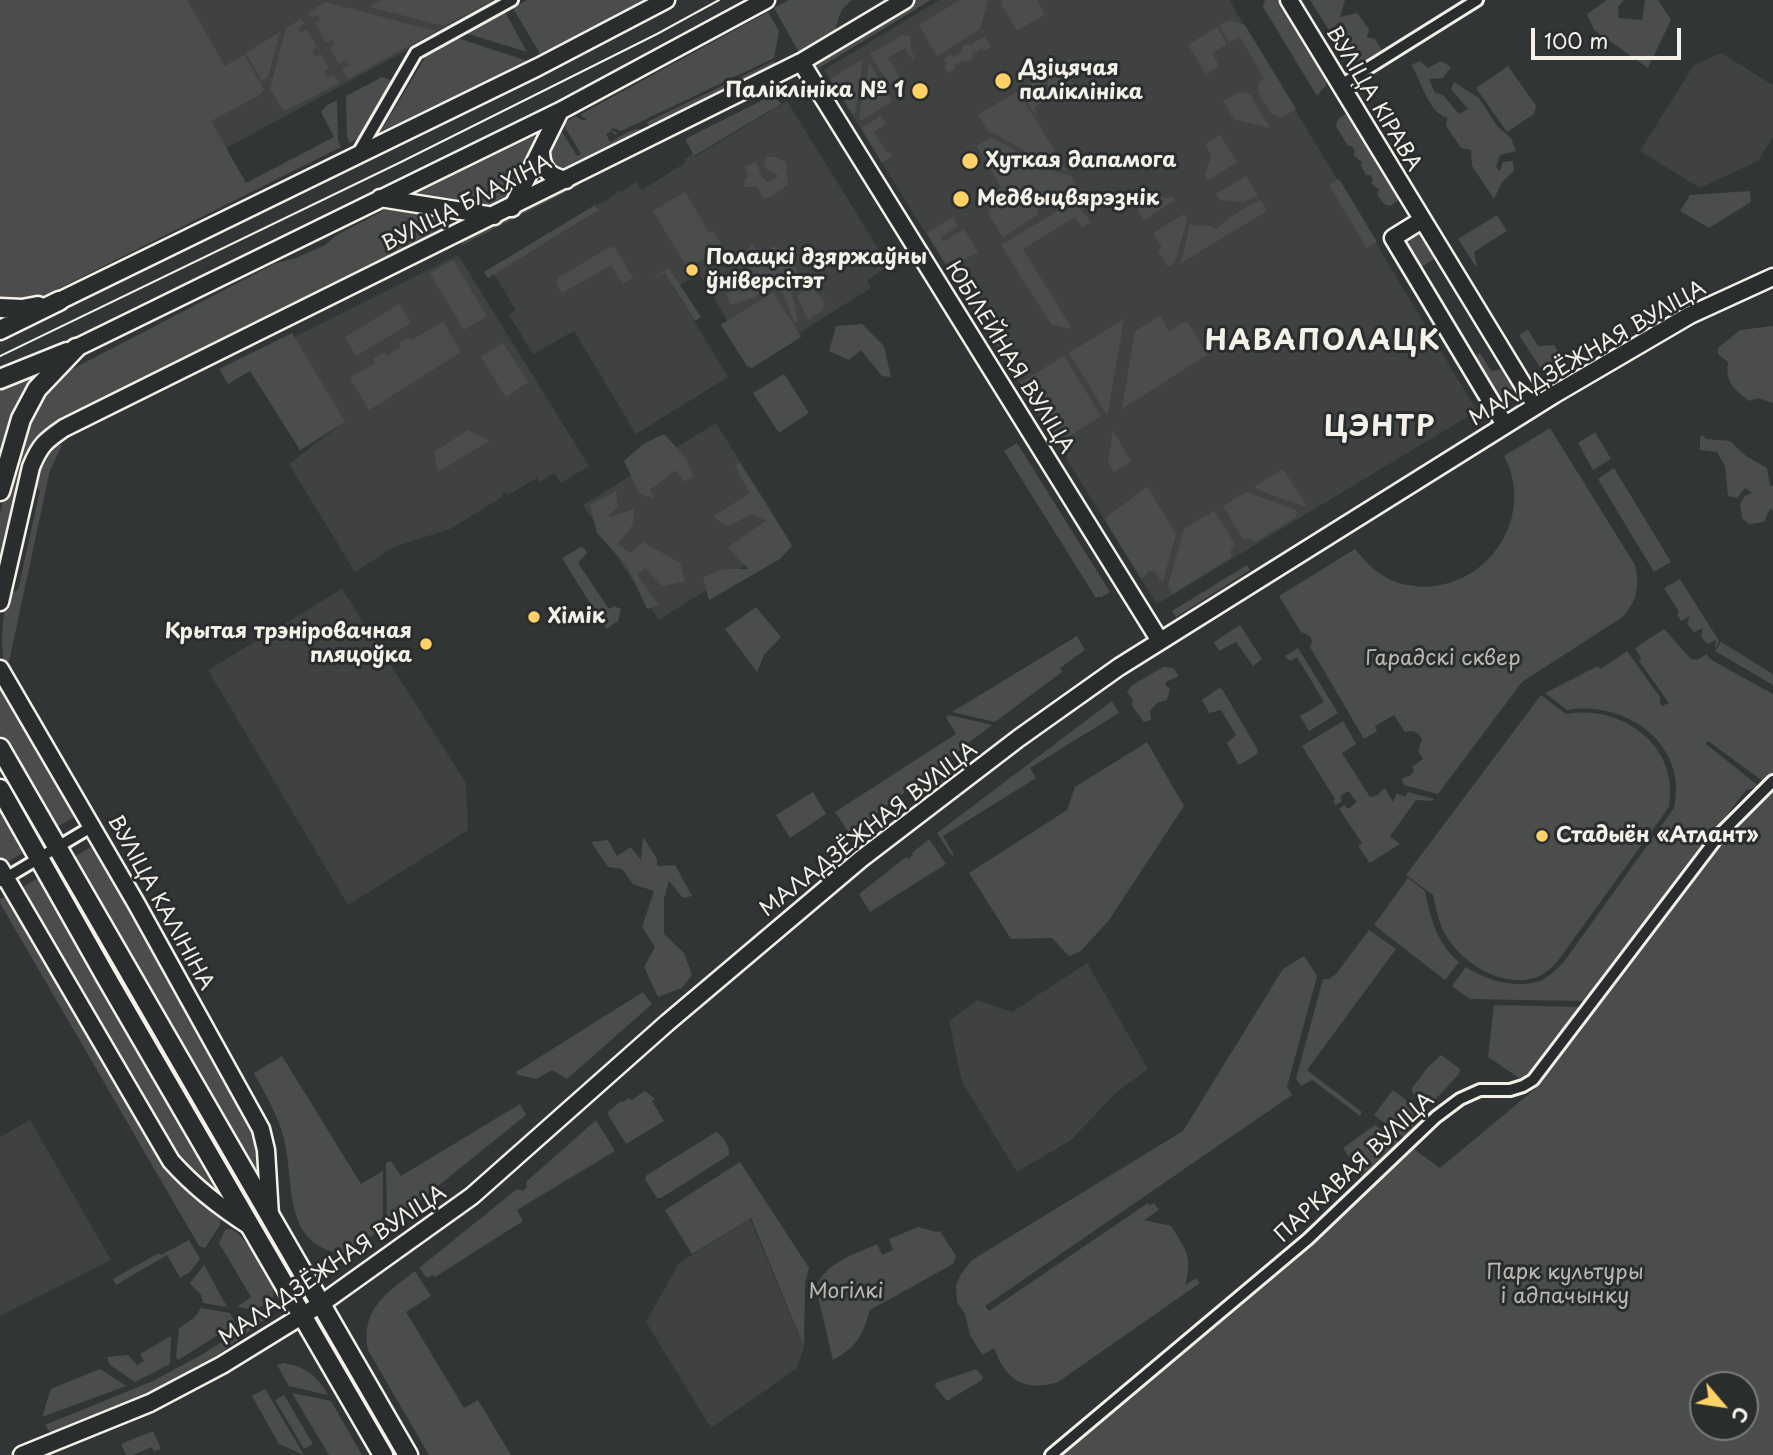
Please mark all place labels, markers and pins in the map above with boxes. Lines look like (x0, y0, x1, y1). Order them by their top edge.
place label: Дзіцячая паліклініка (1019, 56, 1143, 106)
marker: Дзіцячая паліклініка (993, 71, 1013, 91)
place label: Паліклініка № 1 (725, 78, 904, 104)
marker: Паліклініка № 1 (910, 81, 930, 101)
place label: Хуткая дапамога (986, 148, 1176, 174)
marker: Хуткая дапамога (960, 151, 980, 171)
place label: Медвыцвярэзнік (977, 186, 1159, 212)
marker: Медвыцвярэзнік (951, 189, 971, 209)
place label: Полацкі дзяржаўны ўніверсітэт (706, 245, 927, 295)
marker: Полацкі дзяржаўны ўніверсітэт (684, 262, 700, 278)
place label: Хімік (548, 604, 605, 630)
marker: Хімік (526, 609, 542, 625)
place label: Крытая трэніровачная пляцоўка (164, 619, 412, 669)
marker: Крытая трэніровачная пляцоўка (418, 636, 434, 652)
place label: Стадыён «Атлант» (1556, 823, 1759, 849)
marker: Стадыён «Атлант» (1534, 828, 1550, 844)

